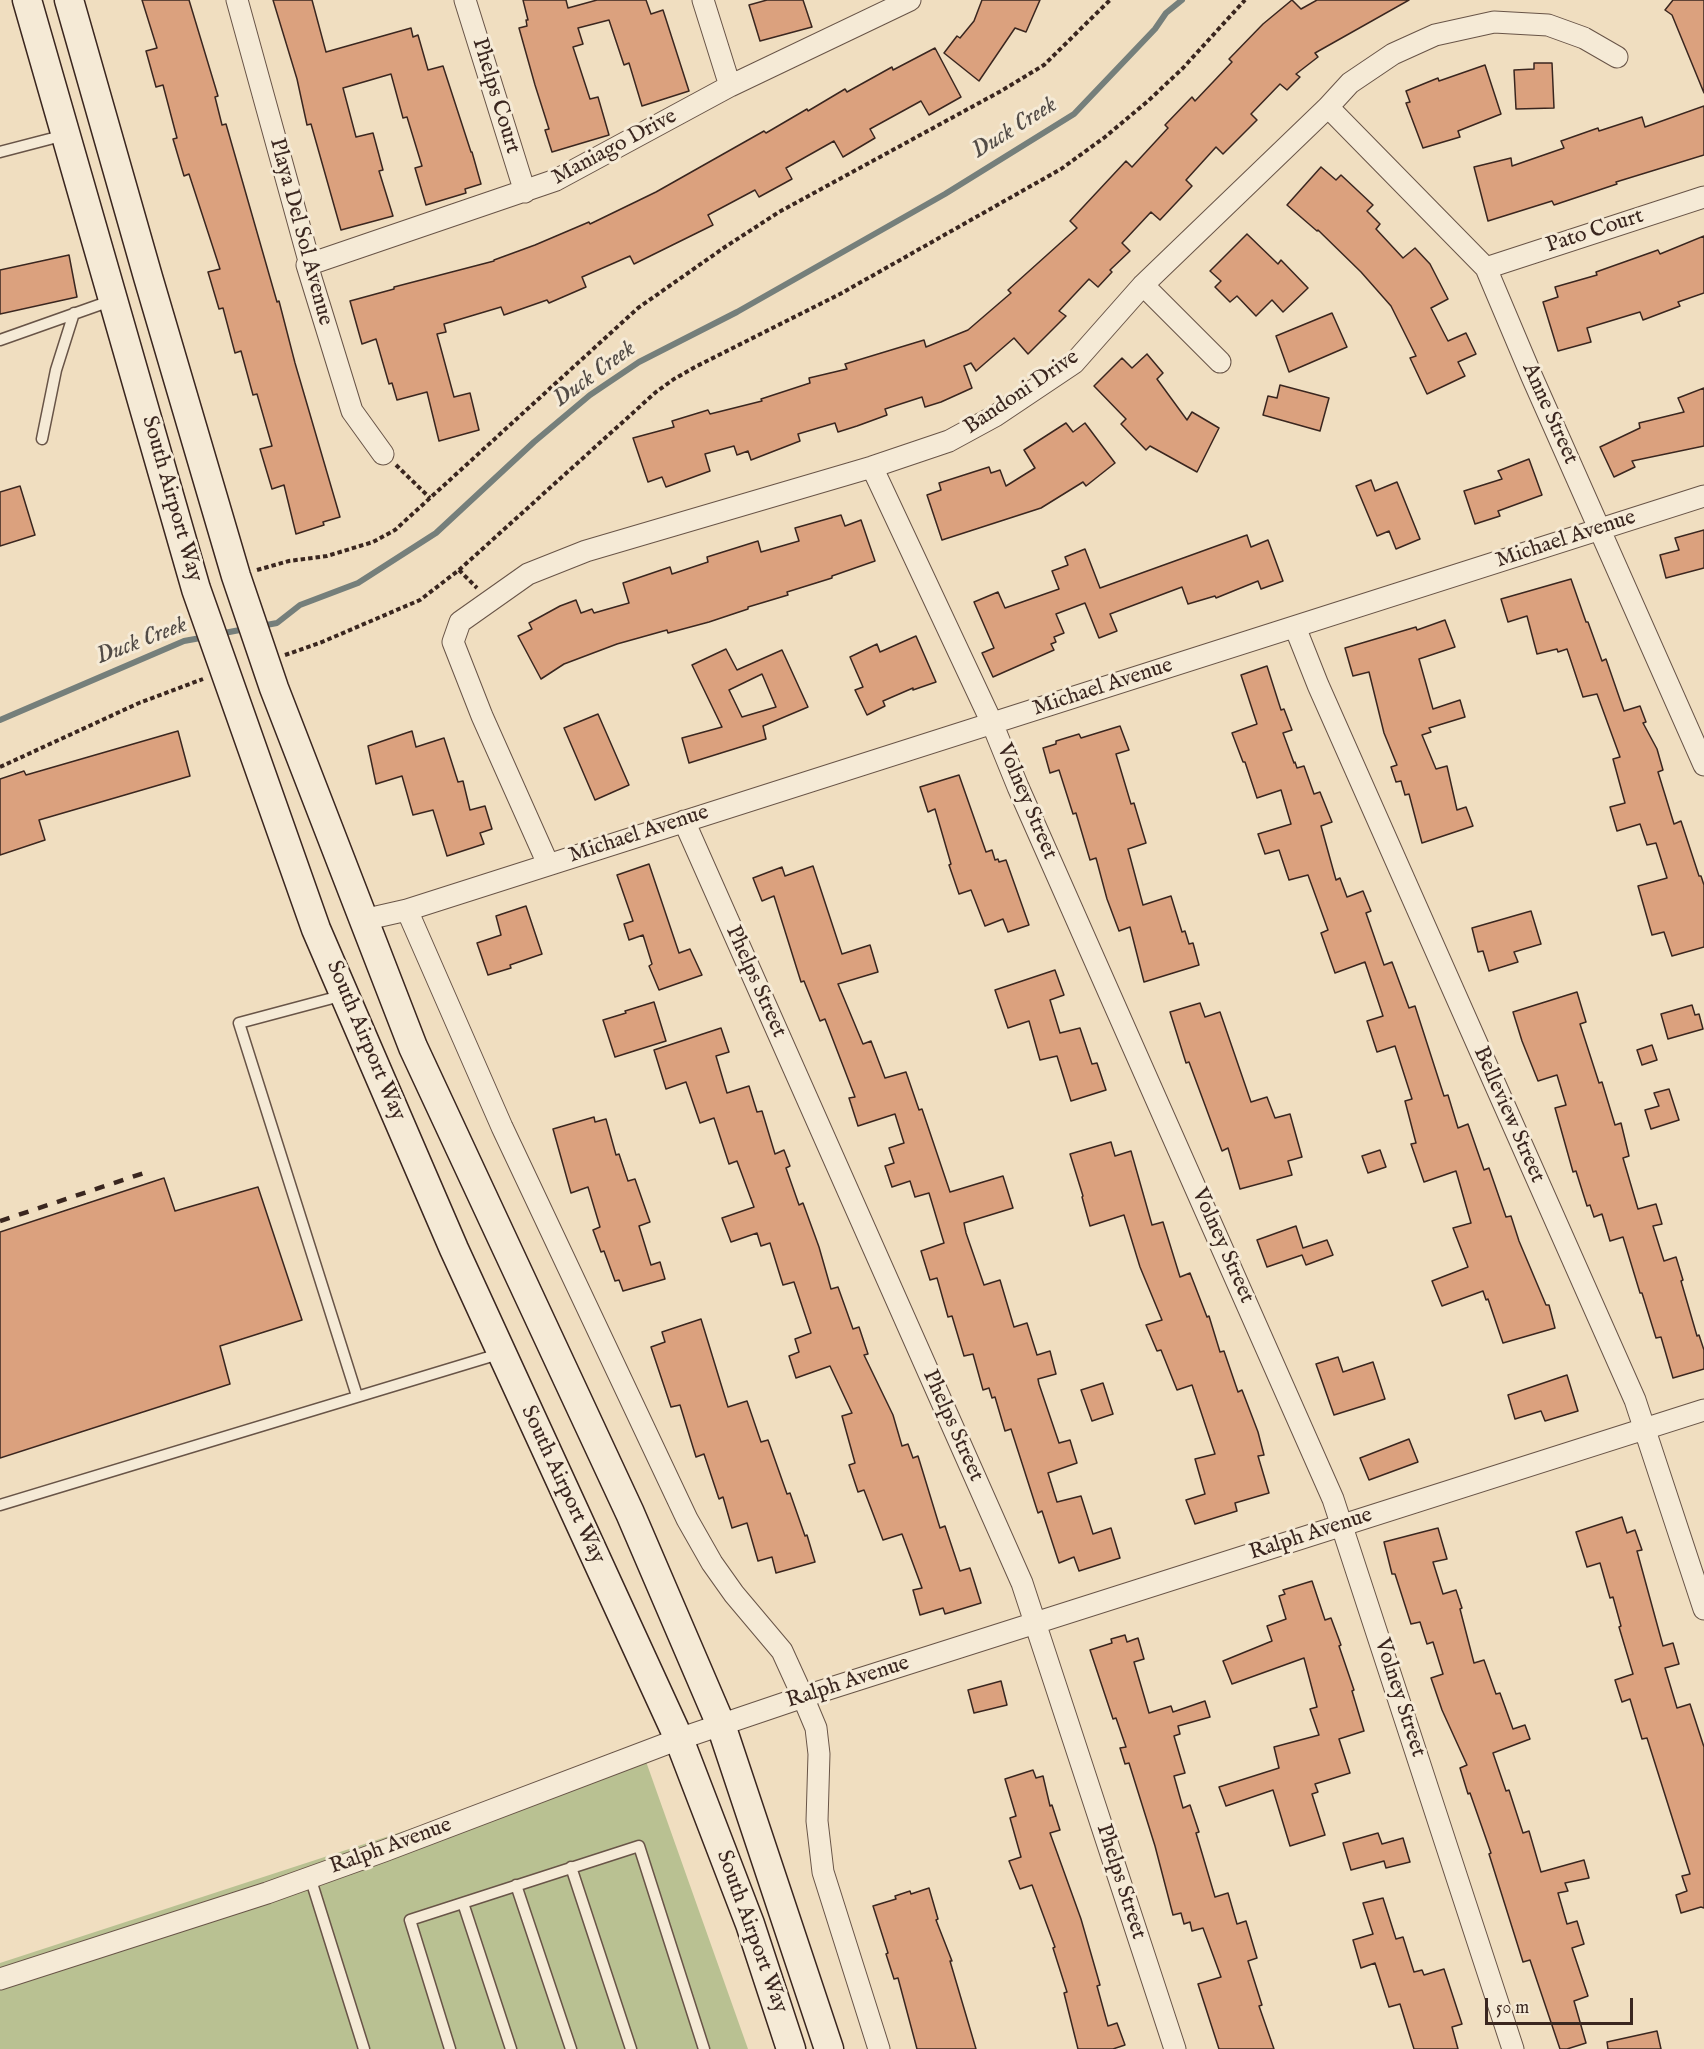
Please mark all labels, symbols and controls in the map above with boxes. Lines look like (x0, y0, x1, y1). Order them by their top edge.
street label: Phelps Court (465, 35, 525, 157)
water label: Duck Creek (967, 92, 1063, 166)
street label: Maniago Drive (548, 104, 682, 192)
street label: Playa Del Sol Avenue (262, 136, 338, 328)
street label: Pato Court (1543, 204, 1647, 260)
water label: Duck Creek (548, 335, 642, 415)
street label: Bandoni Drive (960, 345, 1084, 441)
street label: Anne Street (1515, 359, 1583, 469)
street label: South Airport Way (135, 413, 207, 585)
street label: Michael Avenue (1493, 505, 1639, 575)
water label: Duck Creek (92, 612, 192, 672)
street label: Michael Avenue (1030, 653, 1176, 723)
street label: Volney Street (990, 740, 1062, 864)
street label: Michael Avenue (566, 800, 712, 870)
street label: Phelps Street (719, 922, 791, 1042)
street label: South Airport Way (319, 957, 411, 1125)
street label: Belleview Street (1466, 1043, 1550, 1187)
street label: Volney Street (1185, 1184, 1259, 1308)
street label: Phelps Street (916, 1366, 988, 1486)
street label: South Airport Way (514, 1402, 610, 1568)
street label: Ralph Avenue (1246, 1503, 1376, 1567)
street label: Volney Street (1367, 1635, 1431, 1761)
street label: Ralph Avenue (783, 1651, 913, 1715)
street label: Ralph Avenue (326, 1813, 456, 1881)
street label: Phelps Street (1089, 1821, 1151, 1943)
street label: South Airport Way (709, 1847, 793, 2017)
scale bar (1488, 1986, 1636, 2024)
text: 50 m (1496, 1997, 1529, 2020)

